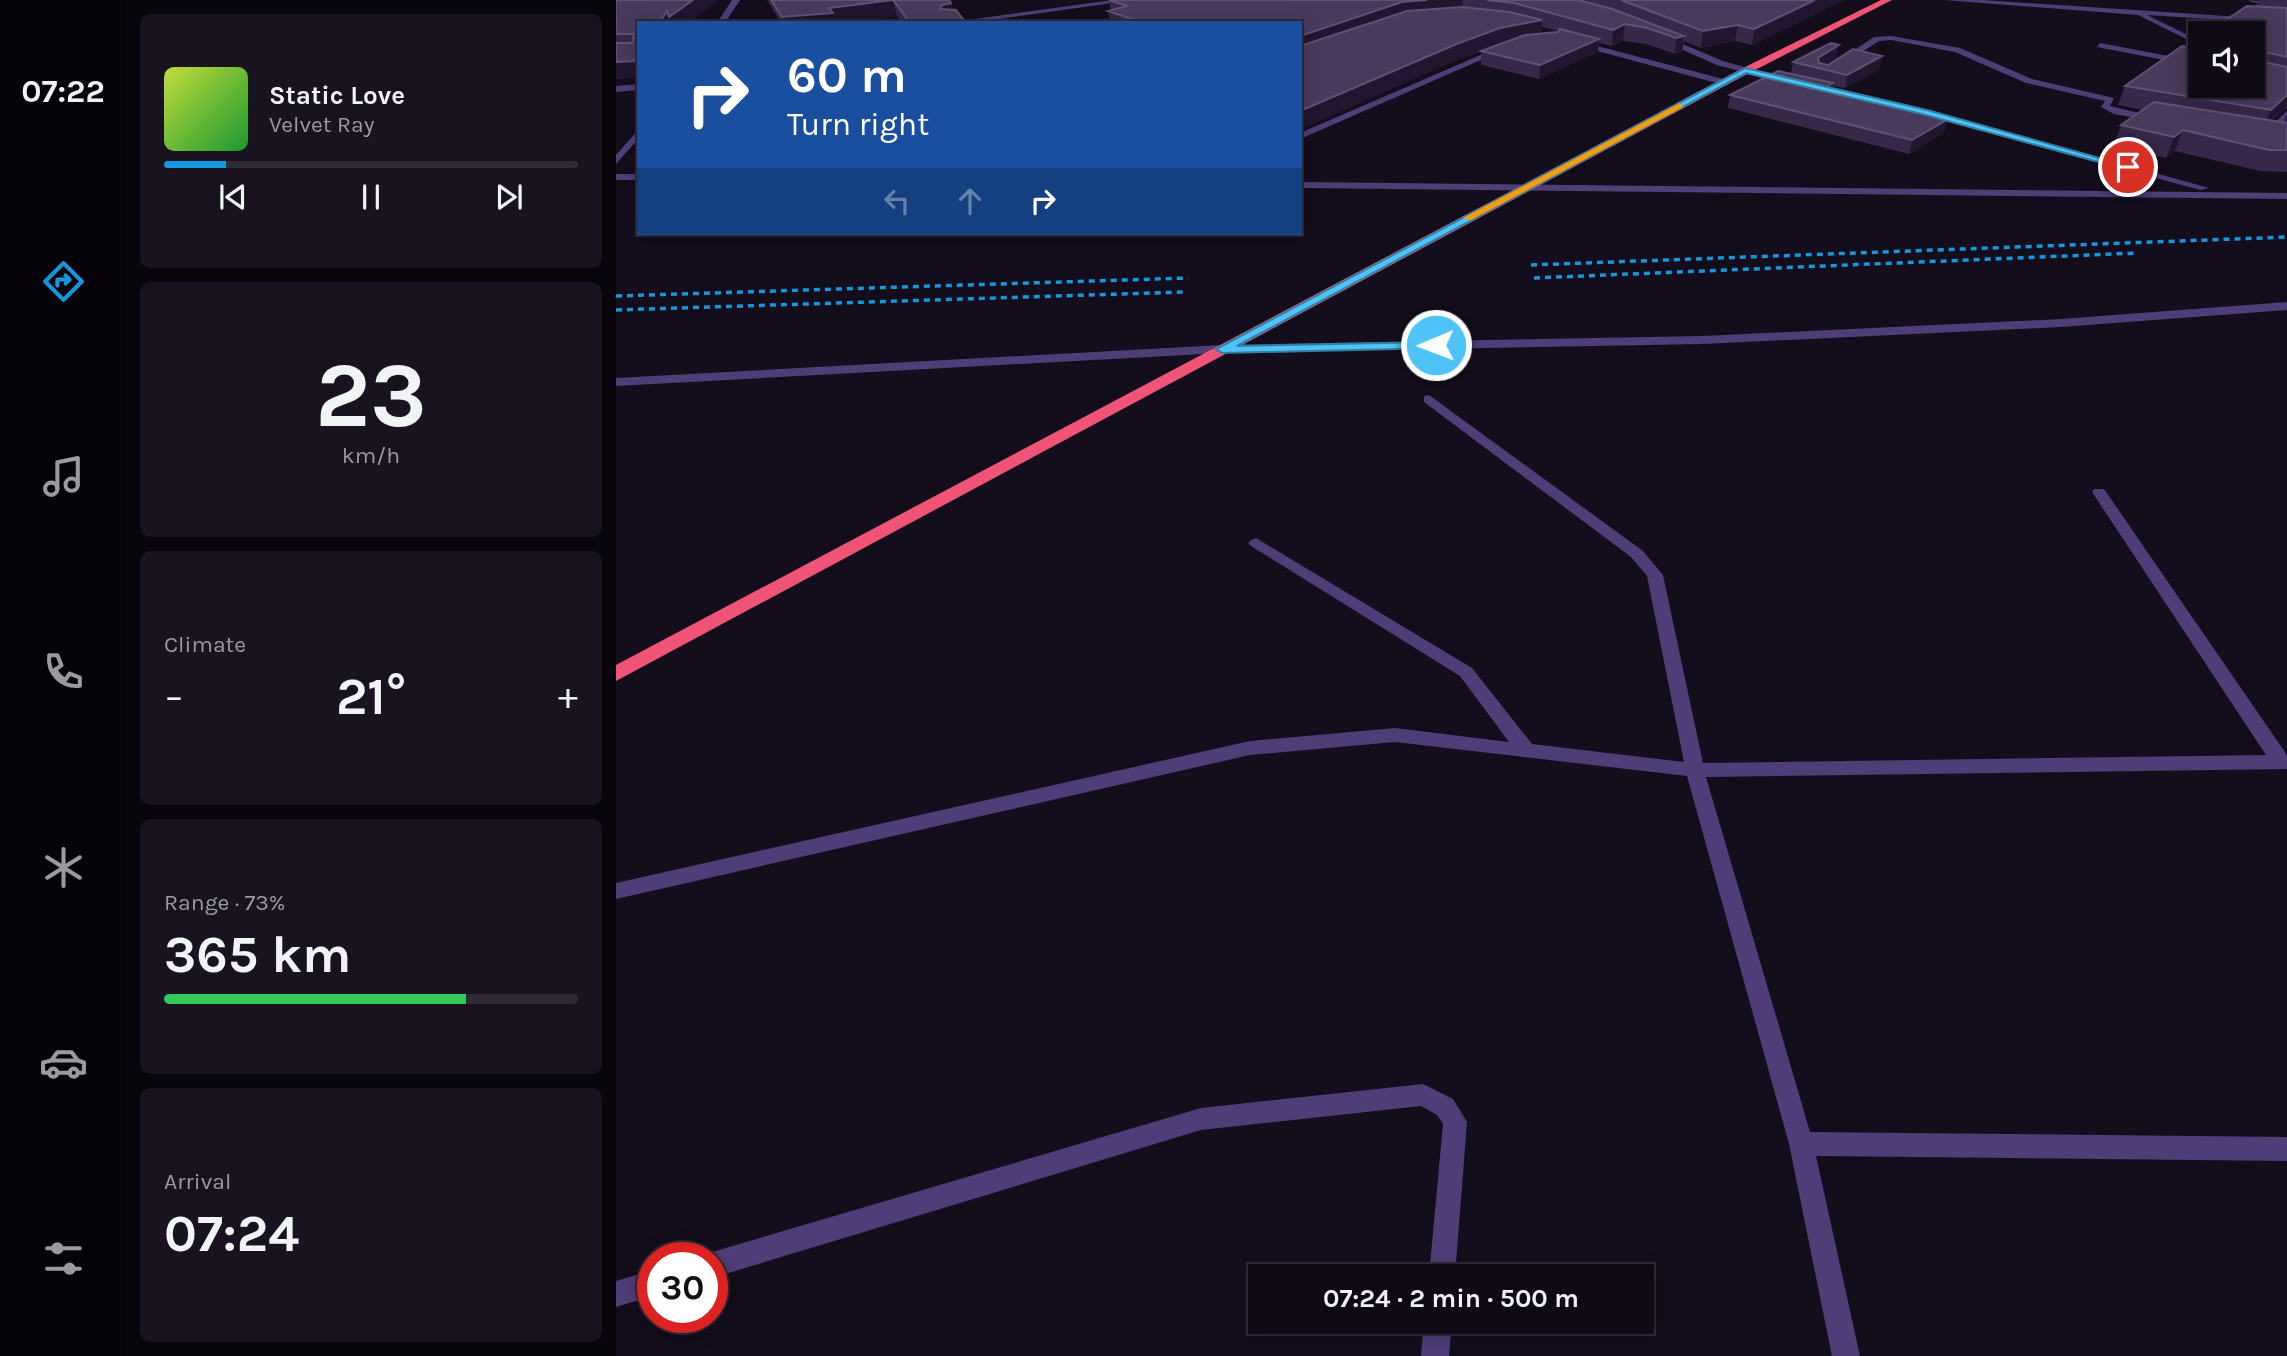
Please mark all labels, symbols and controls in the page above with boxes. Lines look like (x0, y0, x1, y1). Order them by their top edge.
map controls (2188, 21, 2265, 98)
button: sound (2188, 21, 2265, 98)
text: 60 m (787, 47, 907, 104)
icon: right (672, 49, 763, 140)
text: 07:22 (21, 73, 105, 110)
text: Static Love (269, 80, 405, 111)
text: Turn right (787, 106, 929, 143)
text: Velvet Ray (269, 111, 374, 138)
pin (2098, 137, 2158, 197)
icon: arrive (2109, 148, 2147, 186)
icon: previous (214, 178, 252, 216)
icon: pause (352, 178, 390, 216)
icon: next (490, 178, 528, 216)
icon: left (878, 182, 916, 220)
icon: ahead (951, 182, 989, 220)
icon: right (1024, 182, 1062, 220)
icon: directions (39, 257, 88, 306)
position arrow (1399, 308, 1473, 382)
text: 23 (315, 343, 427, 449)
text: km/h (342, 442, 400, 469)
icon: music (39, 452, 88, 501)
text: Climate (164, 631, 246, 658)
icon: phone (39, 647, 88, 696)
text: 21° (336, 666, 406, 727)
text: − (164, 674, 184, 719)
text: + (558, 674, 578, 719)
icon: climate (39, 843, 88, 892)
text: Range · 73% (164, 889, 286, 916)
text: 365 km (164, 924, 351, 985)
icon: car (39, 1038, 88, 1087)
text: Arrival (164, 1168, 231, 1195)
text: 07:24 (164, 1203, 299, 1264)
icon: filters (39, 1234, 88, 1283)
speed limit sign: 30 (637, 1242, 728, 1333)
text: 07:24 · 2 min · 500 m (1323, 1283, 1579, 1314)

